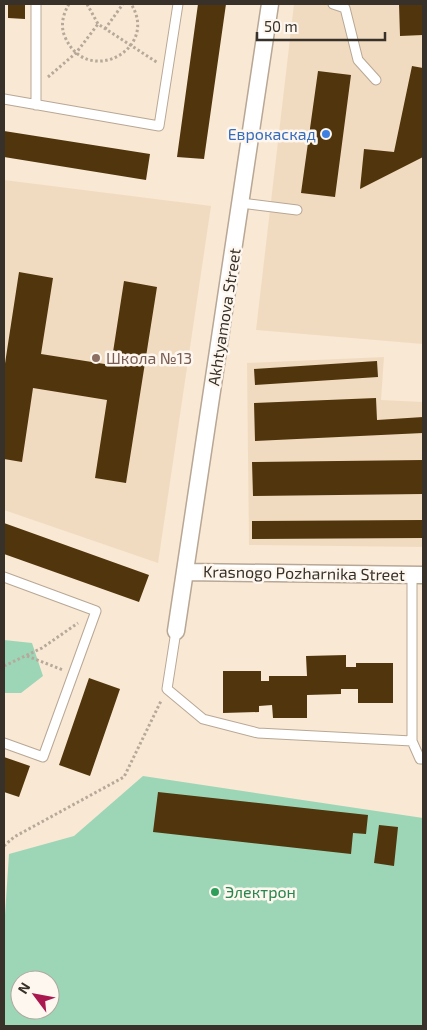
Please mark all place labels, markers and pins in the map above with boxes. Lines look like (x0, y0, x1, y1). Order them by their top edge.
place label: Еврокаскад (228, 124, 316, 143)
marker: Еврокаскад (320, 128, 332, 140)
place label: Школа №13 (106, 348, 192, 367)
marker: Школа №13 (90, 352, 102, 364)
place label: Электрон (225, 882, 296, 901)
marker: Электрон (209, 886, 221, 898)

